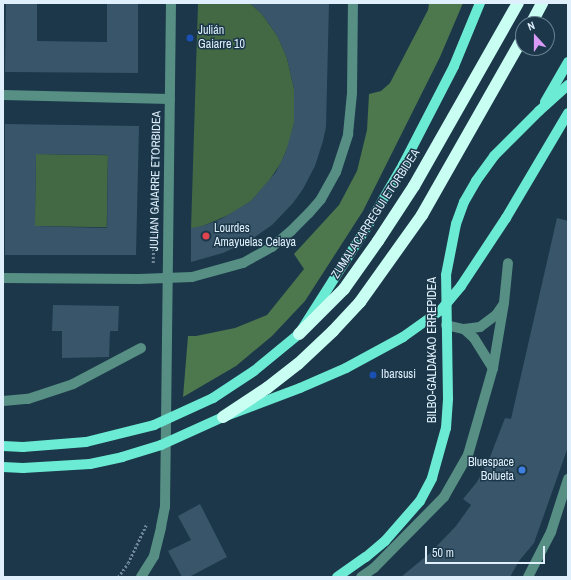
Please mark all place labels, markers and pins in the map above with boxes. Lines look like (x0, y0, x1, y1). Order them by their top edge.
place label: Julián Gaiarre 10 (198, 24, 245, 52)
marker: Julián Gaiarre 10 (185, 33, 195, 43)
place label: Lourdes Amayuelas Celaya (214, 222, 296, 250)
marker: Lourdes Amayuelas Celaya (201, 231, 211, 241)
place label: Ibarsusi (381, 368, 416, 382)
marker: Ibarsusi (368, 370, 378, 380)
place label: Bluespace Bolueta (468, 456, 514, 484)
marker: Bluespace Bolueta (517, 465, 527, 475)

